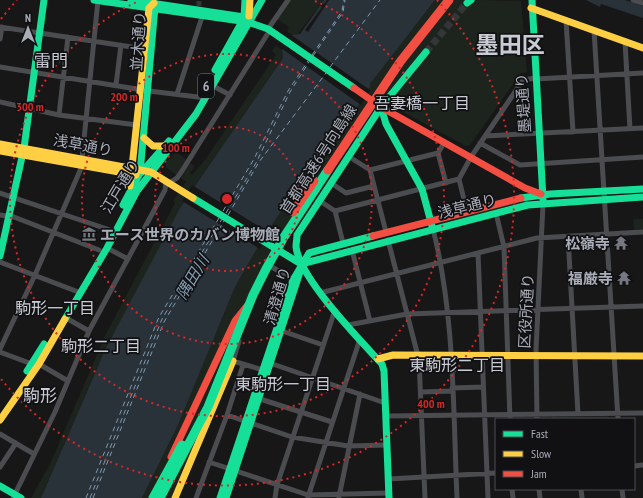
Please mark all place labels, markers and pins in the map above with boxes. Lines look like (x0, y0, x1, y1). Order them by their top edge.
centre of rings (220, 192, 234, 206)
place label: エース世界のカバン博物館 (100, 225, 280, 244)
museum icon: エース世界のカバン博物館 (81, 226, 97, 242)
place label: 松嶺寺 (565, 234, 610, 253)
temple icon: 松嶺寺 (613, 235, 629, 251)
place label: 福厳寺 (567, 269, 613, 288)
temple icon: 福厳寺 (616, 270, 632, 286)

